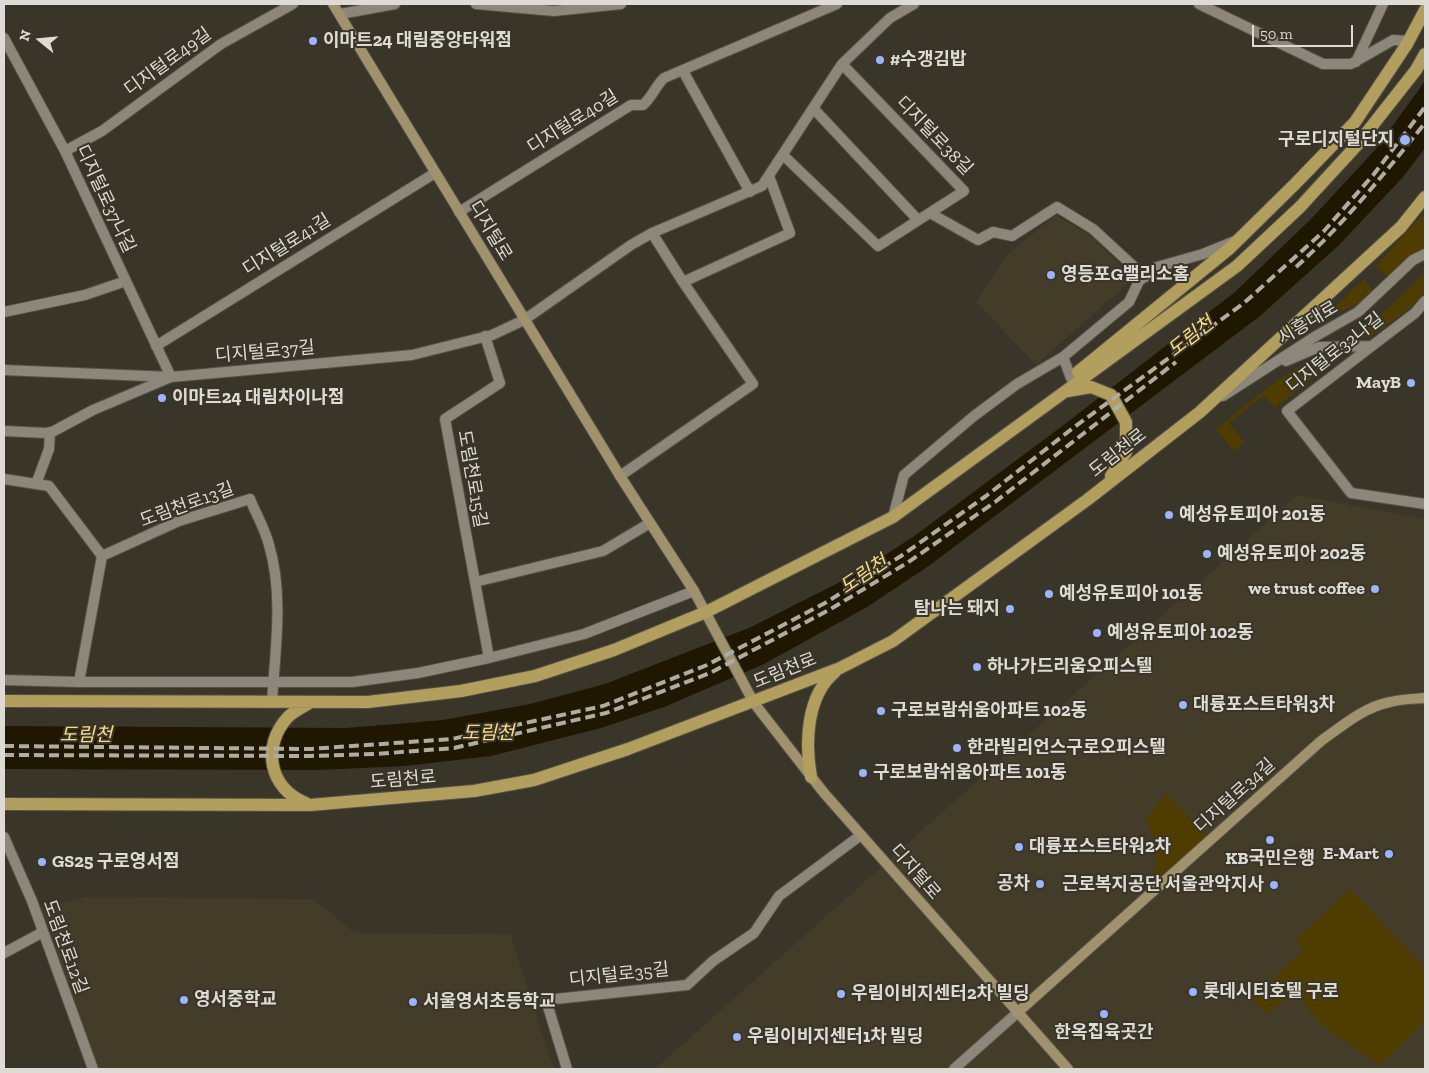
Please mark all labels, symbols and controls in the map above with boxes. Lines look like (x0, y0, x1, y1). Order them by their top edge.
north arrow (15, 15, 65, 65)
scale bar (1254, 15, 1355, 47)
street label: 디지털로49길 (120, 23, 216, 101)
text: 50 m (1260, 25, 1293, 43)
text: N (15, 28, 35, 43)
place label: 이마트24 대림중앙타워점 (323, 30, 512, 52)
marker: 이마트24 대림중앙타워점 (307, 35, 319, 47)
place label: #수갱김밥 (890, 49, 967, 71)
marker: #수갱김밥 (874, 54, 886, 66)
street label: 디지털로40길 (524, 86, 622, 158)
street label: 디지털로38길 (891, 92, 977, 180)
place label: 구로디지털단지 (1278, 129, 1394, 151)
marker: 구로디지털단지 (1398, 133, 1412, 147)
street label: 디지털로37나길 (71, 142, 139, 256)
street label: 디지털로 (464, 197, 516, 265)
street label: 디지털로41길 (239, 209, 335, 281)
place label: 영등포G밸리소홈 (1061, 264, 1189, 286)
marker: 영등포G밸리소홈 (1045, 269, 1057, 281)
street label: 시흥대로 (1274, 297, 1342, 349)
street label: 디지털로32나길 (1282, 308, 1388, 398)
water label: 도림천 (1163, 312, 1219, 362)
street label: 디지털로37길 (214, 337, 316, 367)
place label: MayB (1356, 372, 1401, 394)
marker: MayB (1405, 377, 1417, 389)
place label: 이마트24 대림차이나점 (172, 387, 344, 409)
marker: 이마트24 대림차이나점 (156, 392, 168, 404)
street label: 도림천로 (1085, 424, 1151, 482)
street label: 도림천로15길 (453, 428, 491, 530)
street label: 도림천로13길 (137, 478, 237, 532)
place label: 예성유토피아 201동 (1179, 504, 1326, 526)
marker: 예성유토피아 201동 (1163, 509, 1175, 521)
place label: 예성유토피아 202동 (1217, 543, 1366, 565)
marker: 예성유토피아 202동 (1201, 548, 1213, 560)
water label: 도림천 (836, 551, 892, 599)
place label: we trust coffee (1248, 578, 1365, 600)
place label: 예성유토피아 101동 (1059, 583, 1203, 605)
marker: we trust coffee (1369, 583, 1381, 595)
marker: 예성유토피아 101동 (1043, 588, 1055, 600)
place label: 탐나는 돼지 (914, 598, 1000, 620)
marker: 탐나는 돼지 (1004, 603, 1016, 615)
place label: 예성유토피아 102동 (1107, 622, 1254, 644)
marker: 예성유토피아 102동 (1091, 627, 1103, 639)
street label: 도림천로 (750, 649, 820, 693)
place label: 하나가드리움오피스텔 (987, 656, 1153, 678)
marker: 하나가드리움오피스텔 (971, 661, 983, 673)
place label: 대륭포스트타워3차 (1193, 694, 1335, 716)
marker: 대륭포스트타워3차 (1177, 699, 1189, 711)
place label: 구로보람쉬움아파트 102동 (891, 700, 1087, 722)
marker: 구로보람쉬움아파트 102동 (875, 705, 887, 717)
water label: 도림천 (462, 723, 514, 745)
water label: 도림천 (60, 725, 112, 747)
place label: 한라빌리언스구로오피스텔 (967, 737, 1166, 759)
marker: 한라빌리언스구로오피스텔 (951, 742, 963, 754)
street label: 디지털로34길 (1190, 754, 1280, 838)
place label: 구로보람쉬움아파트 101동 (873, 762, 1067, 784)
street label: 도림천로 (369, 766, 437, 794)
marker: 구로보람쉬움아파트 101동 (857, 767, 869, 779)
marker: KB국민은행 (1264, 834, 1276, 846)
place label: 대륭포스트타워2차 (1029, 836, 1171, 858)
street label: 디지털로 (885, 840, 945, 904)
marker: 대륭포스트타워2차 (1013, 841, 1025, 853)
place label: E-Mart (1323, 843, 1379, 865)
place label: KB국민은행 (1225, 848, 1315, 870)
marker: E-Mart (1383, 848, 1395, 860)
place label: GS25 구로영서점 (52, 851, 180, 873)
marker: GS25 구로영서점 (36, 856, 48, 868)
place label: 공차 (997, 873, 1030, 895)
place label: 근로복지공단 서울관악지사 (1062, 874, 1264, 896)
marker: 공차 (1034, 878, 1046, 890)
marker: 근로복지공단 서울관악지사 (1268, 879, 1280, 891)
street label: 도림천로12길 (38, 897, 92, 997)
street label: 디지털로35길 (568, 959, 670, 991)
place label: 롯데시티호텔 구로 (1203, 981, 1339, 1003)
place label: 우림이비지센터2차 빌딩 (851, 983, 1030, 1005)
marker: 롯데시티호텔 구로 (1187, 986, 1199, 998)
marker: 우림이비지센터2차 빌딩 (835, 988, 847, 1000)
place label: 영서중학교 (194, 989, 277, 1011)
place label: 서울영서초등학교 (423, 991, 555, 1013)
marker: 영서중학교 (178, 994, 190, 1006)
marker: 서울영서초등학교 (407, 996, 419, 1008)
marker: 한옥집육곳간 (1098, 1008, 1110, 1020)
place label: 한옥집육곳간 (1054, 1022, 1154, 1044)
place label: 우림이비지센터1차 빌딩 (747, 1026, 923, 1048)
marker: 우림이비지센터1차 빌딩 (731, 1031, 743, 1043)

